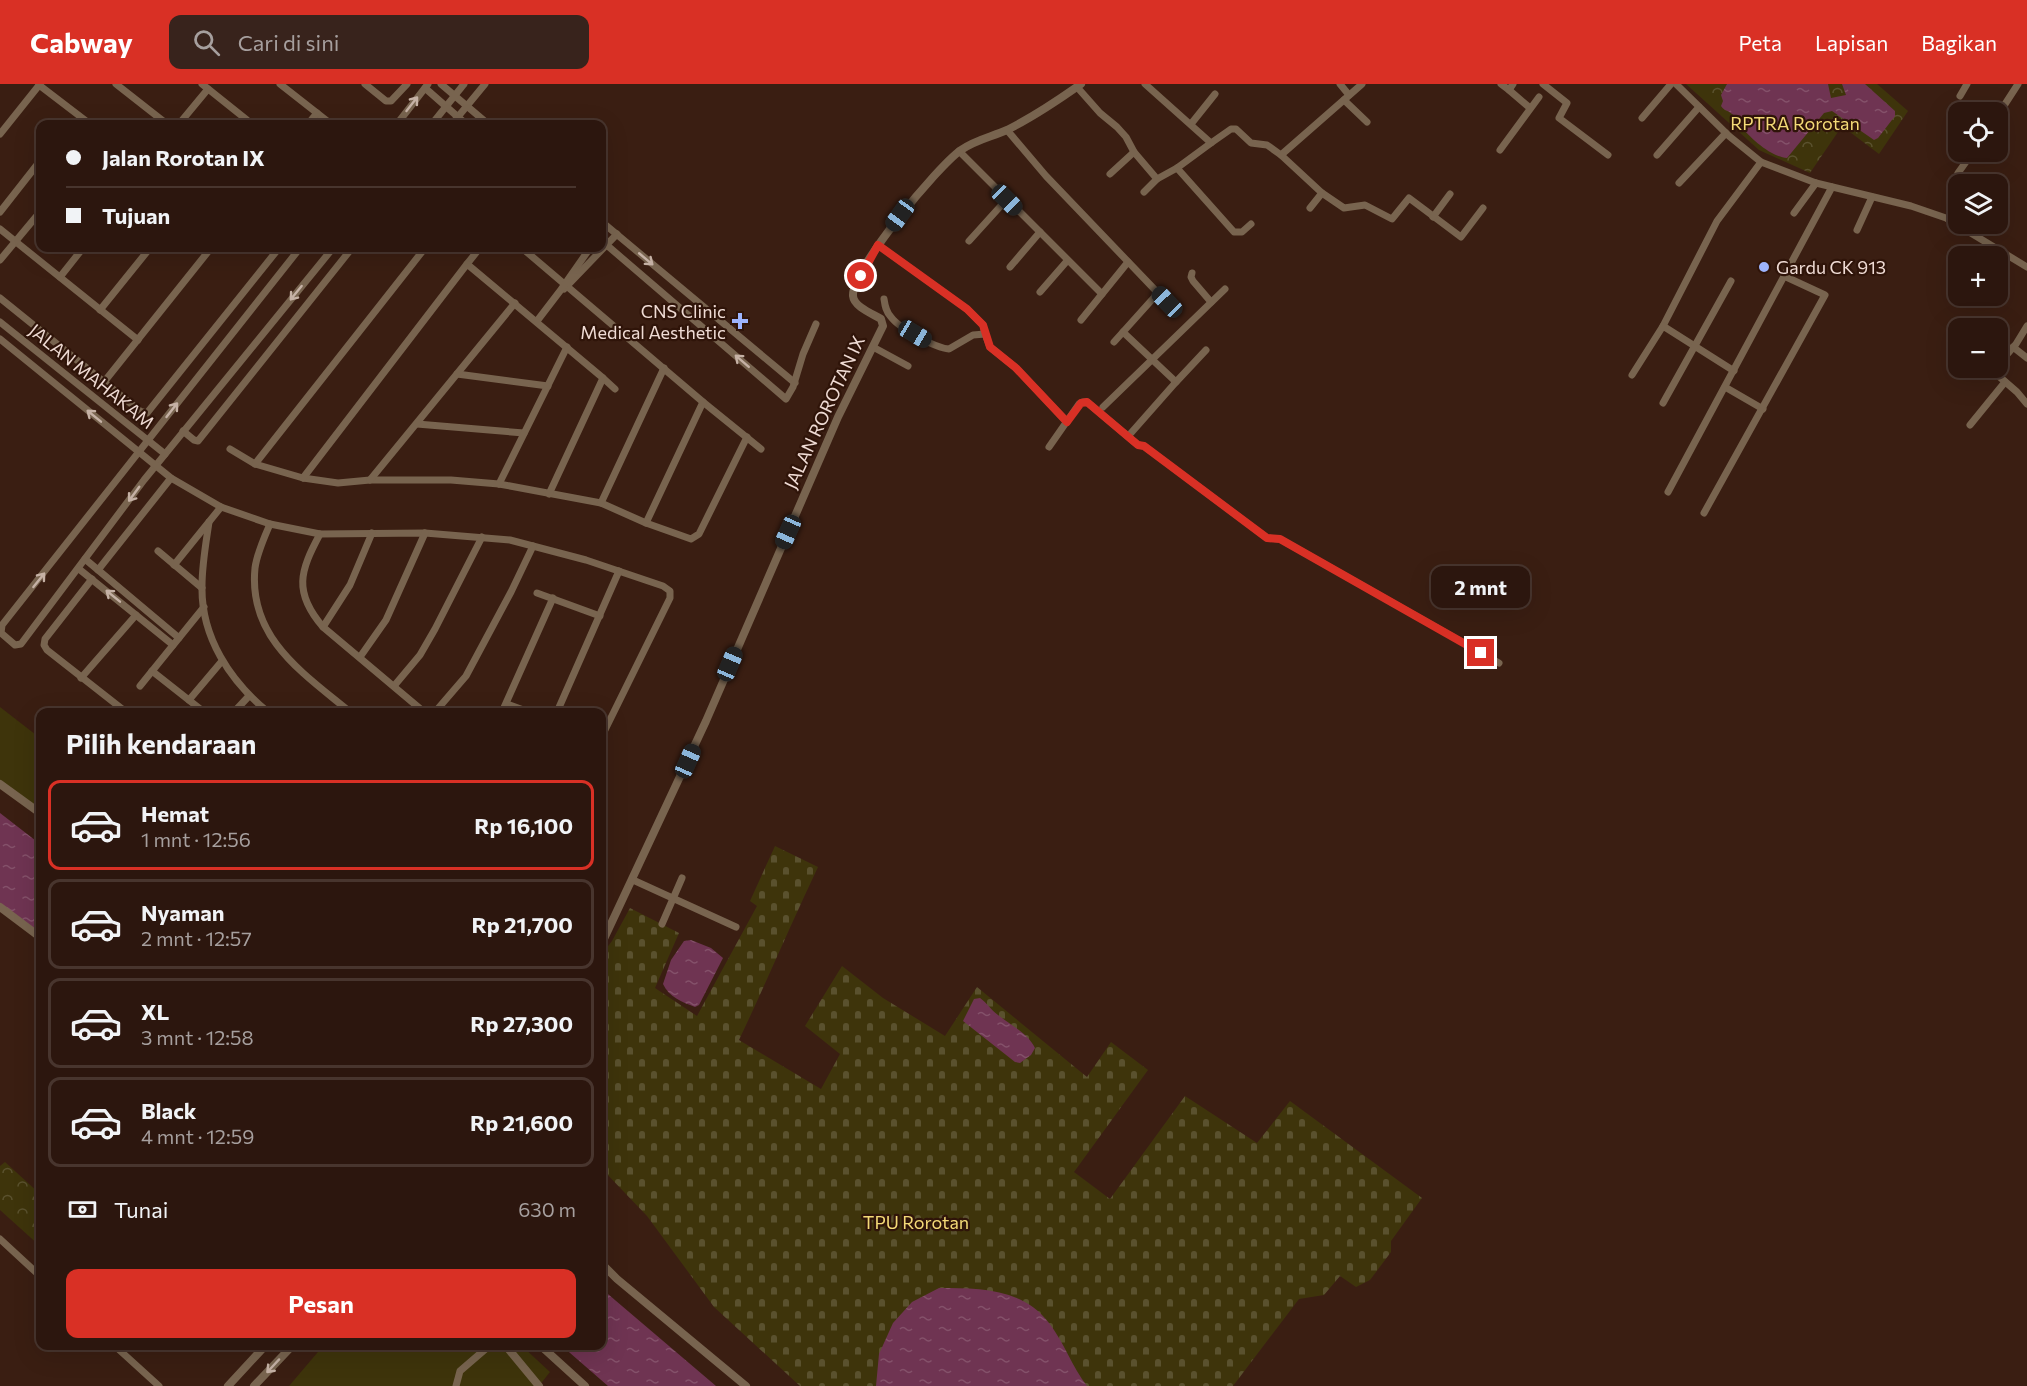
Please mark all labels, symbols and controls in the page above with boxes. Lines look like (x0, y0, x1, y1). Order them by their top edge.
search box (169, 15, 589, 69)
text: Cabway (30, 25, 133, 59)
icon: search (190, 26, 223, 59)
text: Cari di sini (238, 29, 340, 56)
text: Peta (1739, 30, 1782, 55)
text: Lapisan (1815, 30, 1888, 55)
text: Bagikan (1921, 30, 1997, 55)
one-way arrow (406, 97, 419, 113)
map controls (1948, 102, 2008, 378)
button: locate (1948, 102, 2008, 162)
park label: RPTRA Rorotan (1730, 112, 1860, 134)
text: Jalan Rorotan IX (102, 144, 265, 171)
button: layers (1948, 174, 2008, 234)
car (988, 181, 1026, 219)
car (882, 195, 918, 235)
text: Tujuan (102, 202, 170, 229)
button: + (1948, 246, 2008, 306)
one-way arrow (638, 252, 653, 266)
place label: Gardu CK 913 (1776, 256, 1886, 278)
marker: Gardu CK 913 (1757, 260, 1771, 274)
route start (847, 262, 874, 289)
car (1148, 283, 1186, 321)
one-way arrow (289, 285, 302, 301)
place label: CNS Clinic Medical Aesthetic (580, 300, 726, 343)
marker: CNS Clinic Medical Aesthetic (731, 312, 749, 330)
car (895, 317, 935, 351)
button: − (1948, 318, 2008, 378)
street label: JALAN MAHAKAM (25, 319, 159, 433)
street label: JALAN ROROTAN IX (779, 332, 869, 492)
one-way arrow (734, 355, 750, 369)
one-way arrow (166, 402, 179, 418)
one-way arrow (87, 409, 103, 422)
one-way arrow (127, 485, 140, 501)
car (772, 512, 804, 552)
callout: 2 mnt (1432, 566, 1530, 608)
one-way arrow (32, 573, 46, 588)
text: 2 mnt (1454, 575, 1507, 599)
one-way arrow (105, 590, 121, 603)
route end (1467, 639, 1494, 666)
car (715, 644, 745, 684)
text: Pilih kendaraan (66, 727, 256, 760)
car (672, 741, 704, 781)
icon: car (69, 798, 123, 852)
text: Hemat (141, 800, 209, 827)
text: Rp 16,100 (474, 812, 573, 839)
text: 1 mnt · 12:56 (141, 827, 251, 851)
icon: car (69, 897, 123, 951)
text: Nyaman (141, 899, 224, 926)
text: Rp 21,700 (472, 911, 573, 938)
text: 2 mnt · 12:57 (141, 926, 252, 950)
icon: car (69, 996, 123, 1050)
text: XL (141, 998, 169, 1025)
text: Rp 27,300 (470, 1010, 573, 1037)
text: 3 mnt · 12:58 (141, 1025, 254, 1049)
icon: car (69, 1095, 123, 1149)
text: Black (141, 1097, 196, 1124)
text: Rp 21,600 (470, 1109, 573, 1136)
text: 4 mnt · 12:59 (141, 1124, 254, 1148)
icon: cash (66, 1193, 99, 1226)
text: Tunai (114, 1196, 168, 1223)
text: 630 m (518, 1197, 576, 1221)
park label: TPU Rorotan (863, 1211, 969, 1233)
button: Pesan (66, 1269, 576, 1338)
one-way arrow (265, 1358, 280, 1373)

